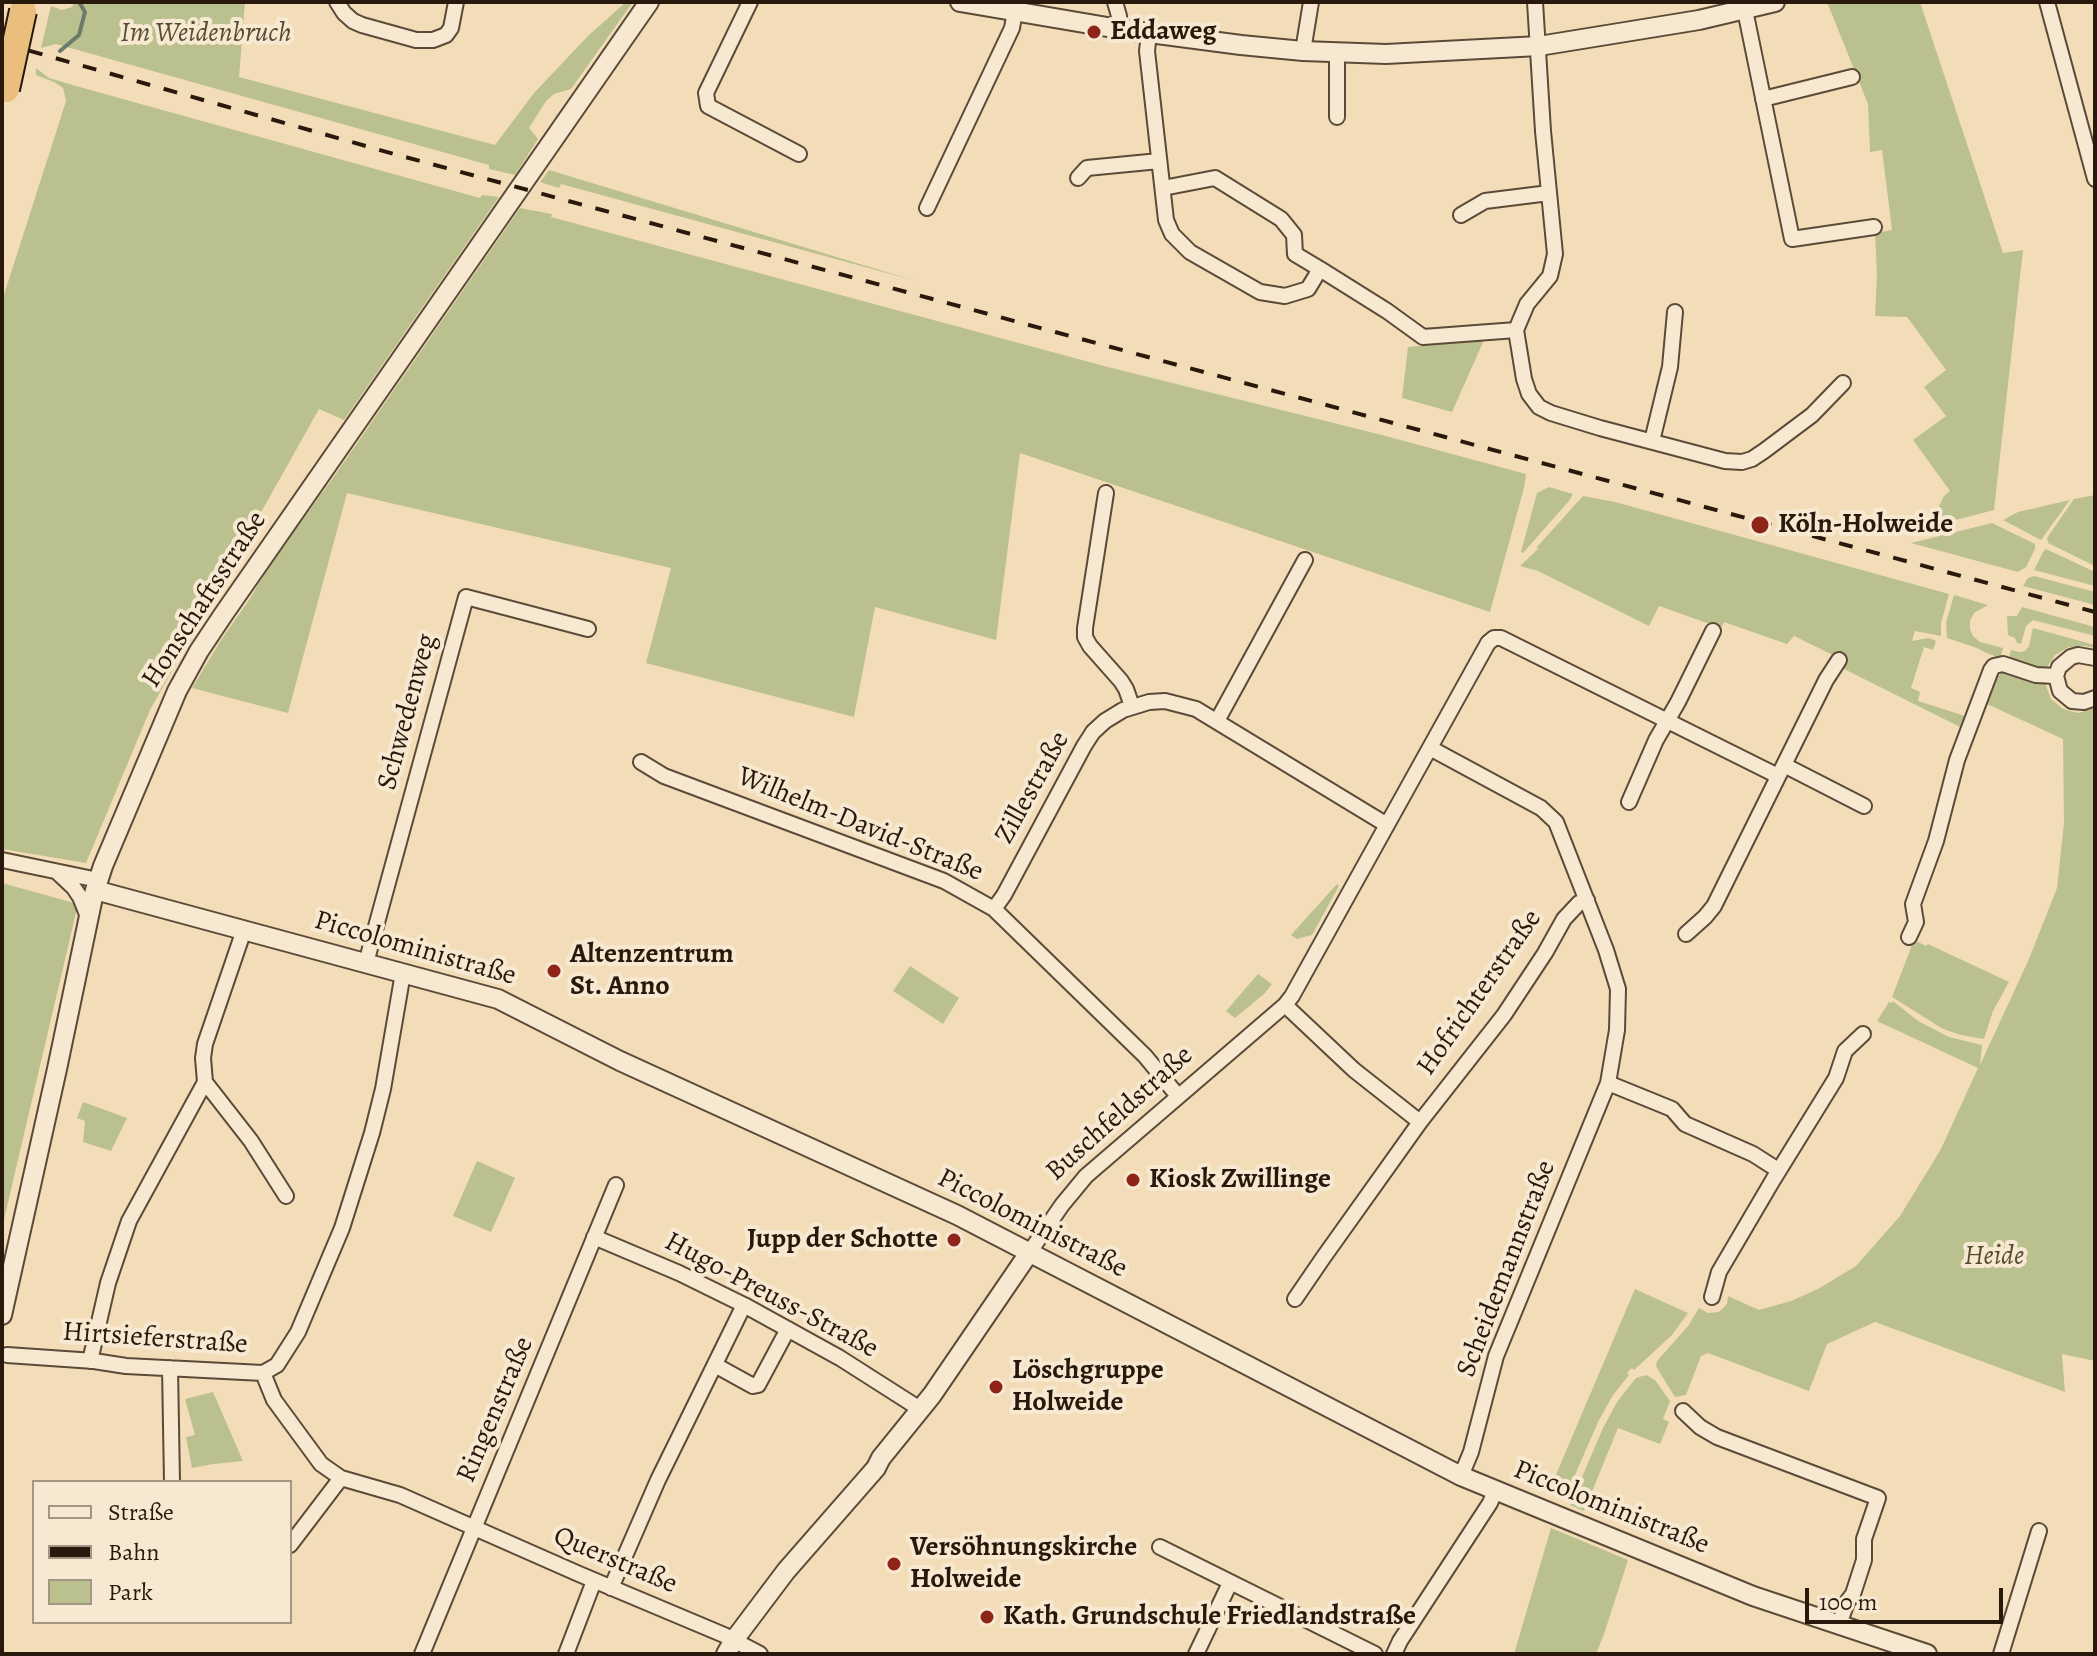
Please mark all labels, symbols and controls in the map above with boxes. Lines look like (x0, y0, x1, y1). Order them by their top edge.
place label: Eddaweg (1110, 15, 1217, 49)
park label: Im Weidenbruch (120, 17, 292, 51)
marker: Eddaweg (1085, 23, 1103, 41)
street label: Honschaftsstraße (135, 506, 275, 694)
place label: Köln-Holweide (1778, 508, 1953, 542)
marker: Köln-Holweide (1749, 514, 1771, 536)
street label: Schwedenweg (371, 630, 445, 794)
street label: Zillestraße (988, 726, 1078, 850)
street label: Wilhelm-David-Straße (732, 760, 988, 890)
street label: Piccoloministraße (310, 904, 520, 994)
street label: Hofrichterstraße (1410, 904, 1550, 1082)
place label: Altenzentrum St. Anno (570, 938, 734, 1004)
marker: Altenzentrum St. Anno (545, 962, 563, 980)
street label: Buschfeldstraße (1040, 1039, 1200, 1189)
street label: Scheidemannstraße (1450, 1156, 1564, 1382)
street label: Piccoloministraße (932, 1162, 1132, 1286)
place label: Kiosk Zwillinge (1149, 1163, 1331, 1197)
marker: Kiosk Zwillinge (1124, 1171, 1142, 1189)
place label: Jupp der Schotte (747, 1223, 938, 1257)
street label: Hugo-Preuss-Straße (658, 1226, 884, 1366)
marker: Jupp der Schotte (945, 1231, 963, 1249)
park label: Heide (1964, 1240, 2024, 1274)
street label: Hirtsieferstraße (61, 1316, 249, 1362)
street label: Ringenstraße (450, 1332, 542, 1488)
place label: Löschgruppe Holweide (1012, 1354, 1164, 1420)
marker: Löschgruppe Holweide (987, 1378, 1005, 1396)
street label: Piccoloministraße (1508, 1453, 1714, 1563)
legend (32, 1480, 292, 1624)
text: Straße (108, 1496, 174, 1528)
street label: Querstraße (548, 1520, 682, 1602)
place label: Versöhnungskirche Holweide (910, 1531, 1137, 1597)
text: Bahn (108, 1536, 159, 1568)
marker: Versöhnungskirche Holweide (885, 1555, 903, 1573)
scale bar (1809, 1572, 2007, 1622)
text: Park (108, 1576, 153, 1608)
text: 100 m (1819, 1586, 1878, 1618)
place label: Kath. Grundschule Friedlandstraße (1003, 1600, 1416, 1634)
marker: Kath. Grundschule Friedlandstraße (978, 1608, 996, 1626)

